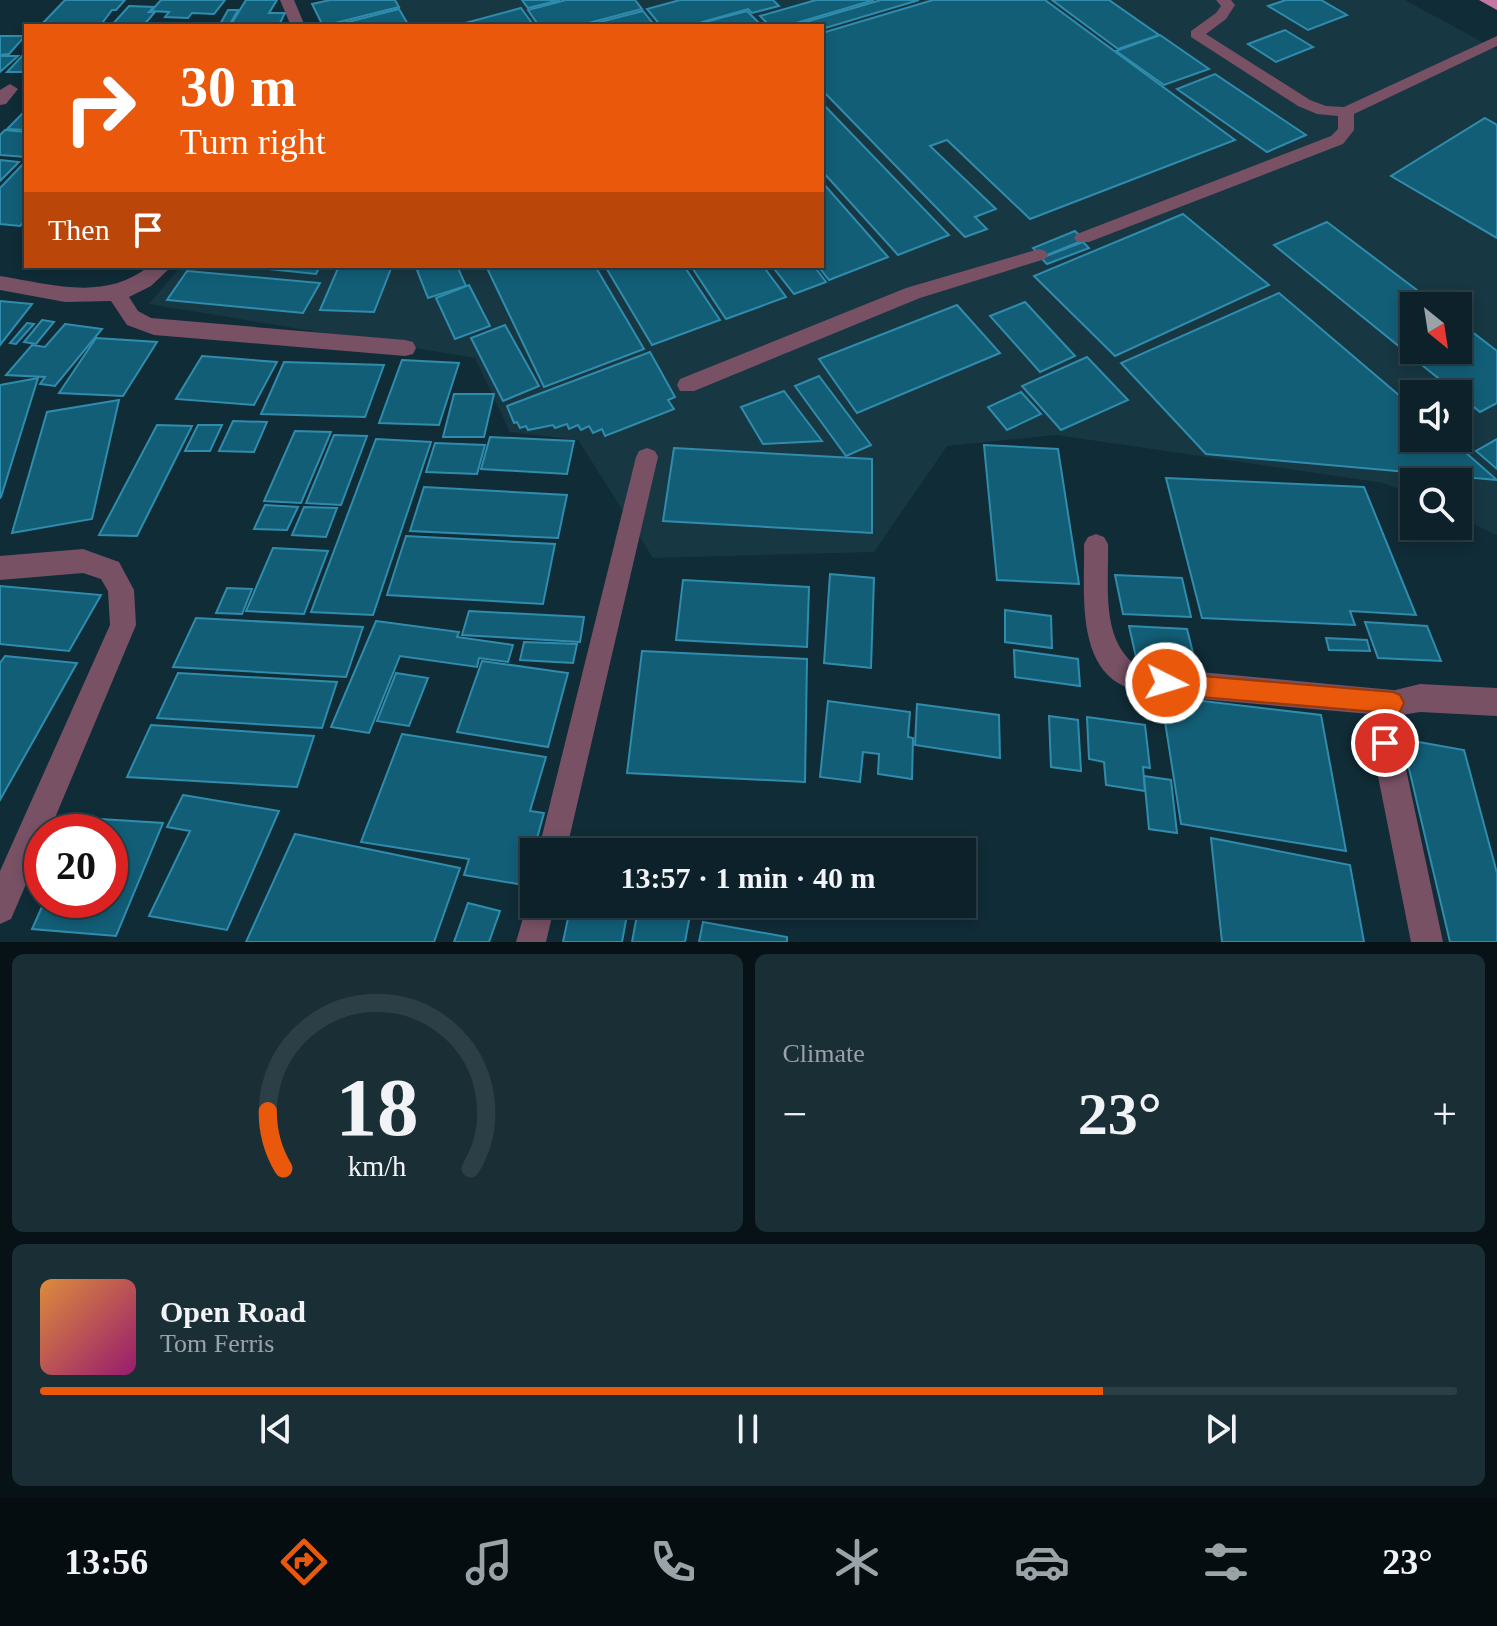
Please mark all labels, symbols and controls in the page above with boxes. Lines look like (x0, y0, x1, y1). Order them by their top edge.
icon: right (48, 56, 152, 160)
text: 30 m (180, 56, 297, 118)
text: Turn right (180, 122, 326, 162)
icon: arrive (126, 208, 170, 252)
text: Then (48, 213, 110, 246)
north arrow (1400, 292, 1472, 364)
map controls (1400, 292, 1472, 540)
button: sound (1400, 380, 1472, 452)
button: search (1400, 468, 1472, 540)
position arrow (1124, 641, 1208, 725)
pin (1351, 709, 1419, 777)
icon: arrive (1363, 721, 1407, 765)
speed limit sign: 20 (24, 814, 128, 918)
text: 13:57 · 1 min · 40 m (621, 861, 876, 894)
text: Climate (783, 1039, 865, 1068)
text: 18 (336, 1061, 419, 1153)
text: 23° (1078, 1081, 1162, 1147)
text: − (783, 1090, 807, 1139)
text: + (1432, 1090, 1457, 1139)
text: km/h (348, 1151, 407, 1182)
text: Open Road (160, 1295, 306, 1328)
text: Tom Ferris (160, 1329, 274, 1358)
icon: previous (254, 1407, 298, 1451)
icon: pause (726, 1407, 770, 1451)
icon: next (1199, 1407, 1243, 1451)
icon: directions (276, 1534, 332, 1590)
icon: music (461, 1534, 517, 1590)
icon: phone (645, 1534, 701, 1590)
icon: climate (829, 1534, 885, 1590)
icon: car (1014, 1534, 1070, 1590)
icon: filters (1198, 1534, 1254, 1590)
text: 13:56 (64, 1542, 148, 1582)
text: 23° (1382, 1542, 1433, 1582)

